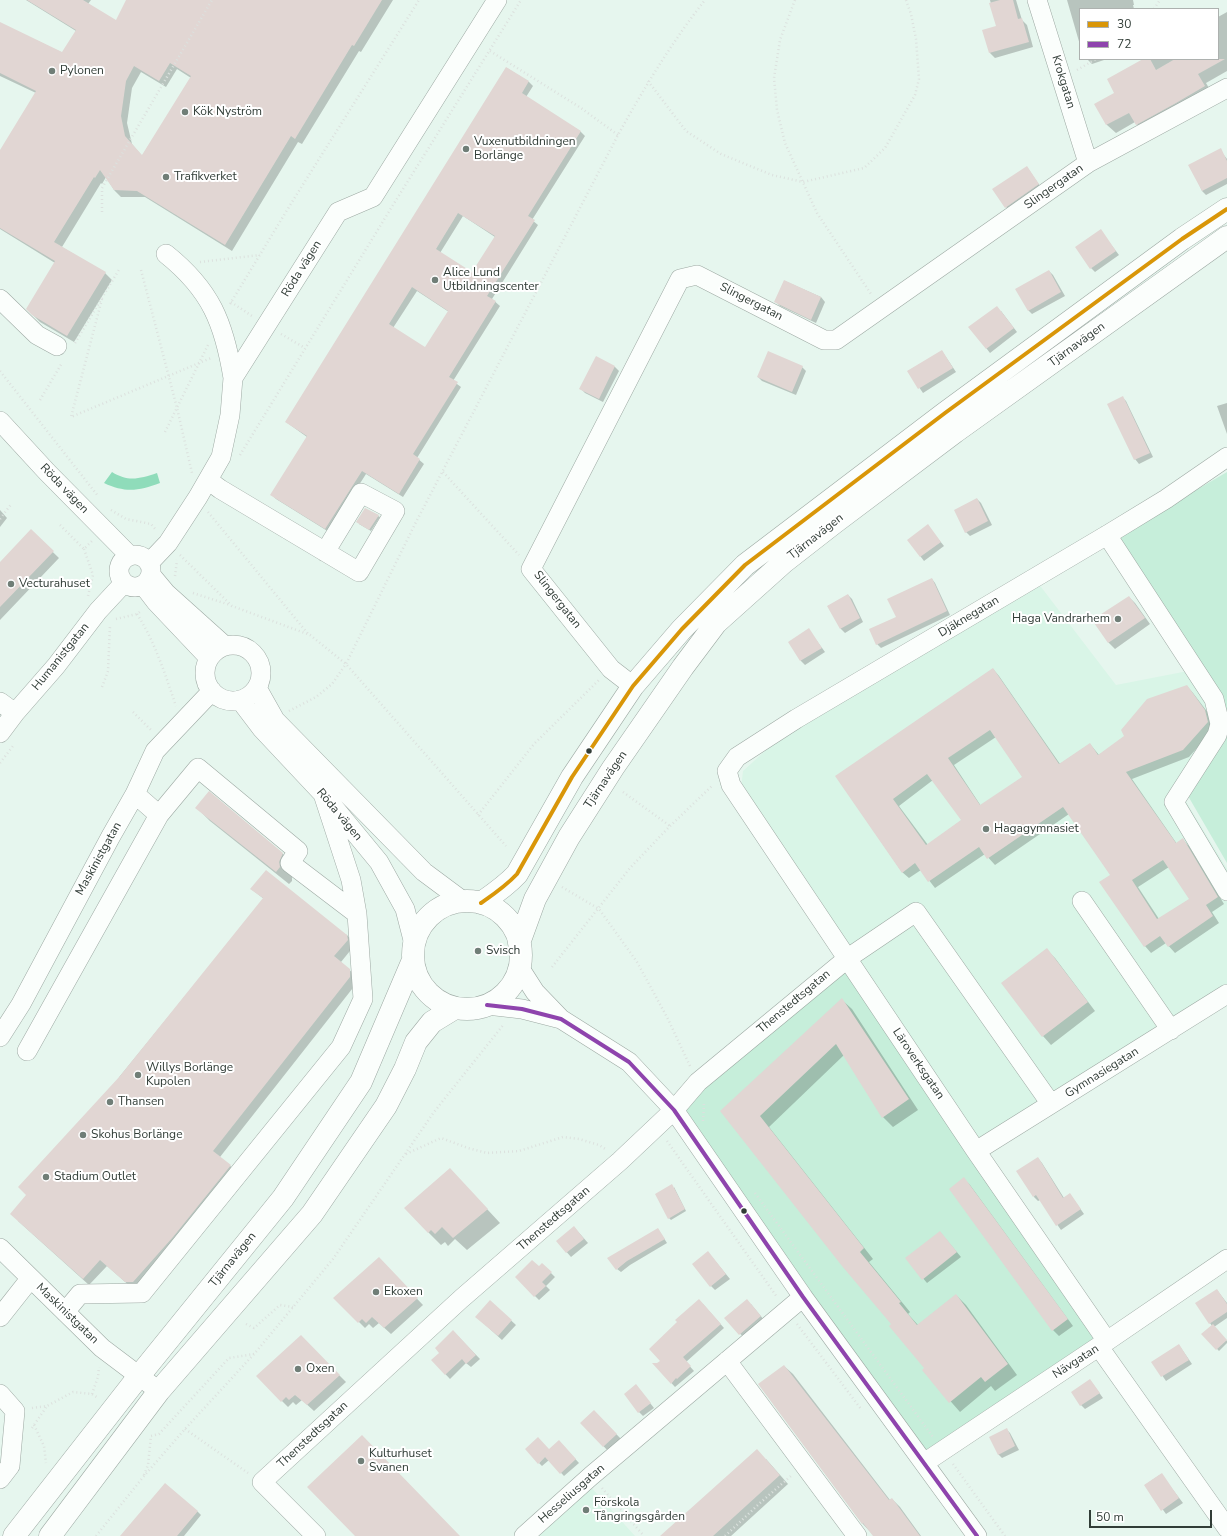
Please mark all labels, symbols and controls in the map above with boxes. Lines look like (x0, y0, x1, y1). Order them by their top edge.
legend (1079, 8, 1219, 60)
text: 30 (1117, 16, 1131, 32)
text: 72 (1117, 36, 1131, 52)
street label: Krokgatan (1048, 54, 1078, 110)
place label: Pylonen (60, 64, 104, 78)
marker: Pylonen (47, 66, 57, 76)
place label: Kök Nyström (193, 105, 262, 119)
marker: Kök Nyström (180, 107, 190, 117)
place label: Vuxenutbildningen Borlänge (474, 135, 576, 163)
marker: Vuxenutbildningen Borlänge (461, 144, 471, 154)
street label: Slingergatan (1022, 161, 1086, 213)
place label: Trafikverket (174, 170, 237, 184)
marker: Trafikverket (161, 172, 171, 182)
street label: Röda vägen (279, 238, 325, 300)
place label: Alice Lund Utbildningscenter (443, 266, 539, 294)
marker: Alice Lund Utbildningscenter (430, 275, 440, 285)
street label: Slingergatan (717, 280, 785, 324)
street label: Tjärnavägen (1046, 320, 1108, 370)
street label: Röda vägen (37, 461, 91, 517)
street label: Tjärnavägen (785, 511, 847, 563)
street label: Slingergatan (530, 568, 584, 632)
place label: Vecturahuset (19, 577, 90, 591)
marker: Vecturahuset (6, 579, 16, 589)
street label: Djäknegatan (936, 593, 1002, 641)
place label: Haga Vandrarhem (1012, 612, 1110, 626)
marker: Haga Vandrarhem (1113, 614, 1123, 624)
street label: Humanistgatan (29, 620, 93, 694)
unlabelled marker (584, 746, 594, 756)
street label: Tjärnavägen (581, 748, 631, 812)
street label: Röda vägen (313, 786, 365, 844)
street label: Maskinistgatan (73, 820, 125, 898)
place label: Hagagymnasiet (994, 822, 1079, 836)
marker: Hagagymnasiet (981, 824, 991, 834)
place label: Svisch (486, 944, 520, 958)
marker: Svisch (473, 946, 483, 956)
street label: Thenstedtsgatan (754, 967, 834, 1037)
street label: Läroverksgatan (889, 1026, 947, 1102)
street label: Gymnasiegatan (1063, 1045, 1141, 1101)
place label: Willys Borlänge Kupolen (146, 1061, 233, 1089)
marker: Willys Borlänge Kupolen (133, 1070, 143, 1080)
place label: Thansen (118, 1095, 164, 1109)
marker: Thansen (105, 1097, 115, 1107)
place label: Skohus Borlänge (91, 1128, 183, 1142)
marker: Skohus Borlänge (78, 1130, 88, 1140)
place label: Stadium Outlet (54, 1170, 136, 1184)
marker: Stadium Outlet (41, 1172, 51, 1182)
street label: Thenstedtsgatan (515, 1184, 593, 1254)
unlabelled marker (739, 1206, 749, 1216)
street label: Tjärnavägen (206, 1230, 260, 1290)
street label: Maskinistgatan (33, 1281, 101, 1347)
place label: Ekoxen (384, 1285, 423, 1299)
marker: Ekoxen (371, 1287, 381, 1297)
street label: Nävgatan (1050, 1342, 1102, 1382)
place label: Oxen (306, 1362, 335, 1376)
marker: Oxen (293, 1364, 303, 1374)
street label: Thenstedtsgatan (275, 1399, 351, 1471)
place label: Kulturhuset Svanen (369, 1447, 432, 1475)
marker: Kulturhuset Svanen (356, 1456, 366, 1466)
street label: Hesseliusgatan (536, 1461, 608, 1527)
place label: Förskola Tångringsgården (594, 1496, 685, 1524)
scale bar (1091, 1502, 1214, 1528)
marker: Förskola Tångringsgården (581, 1505, 591, 1515)
text: 50 m (1096, 1509, 1124, 1525)

